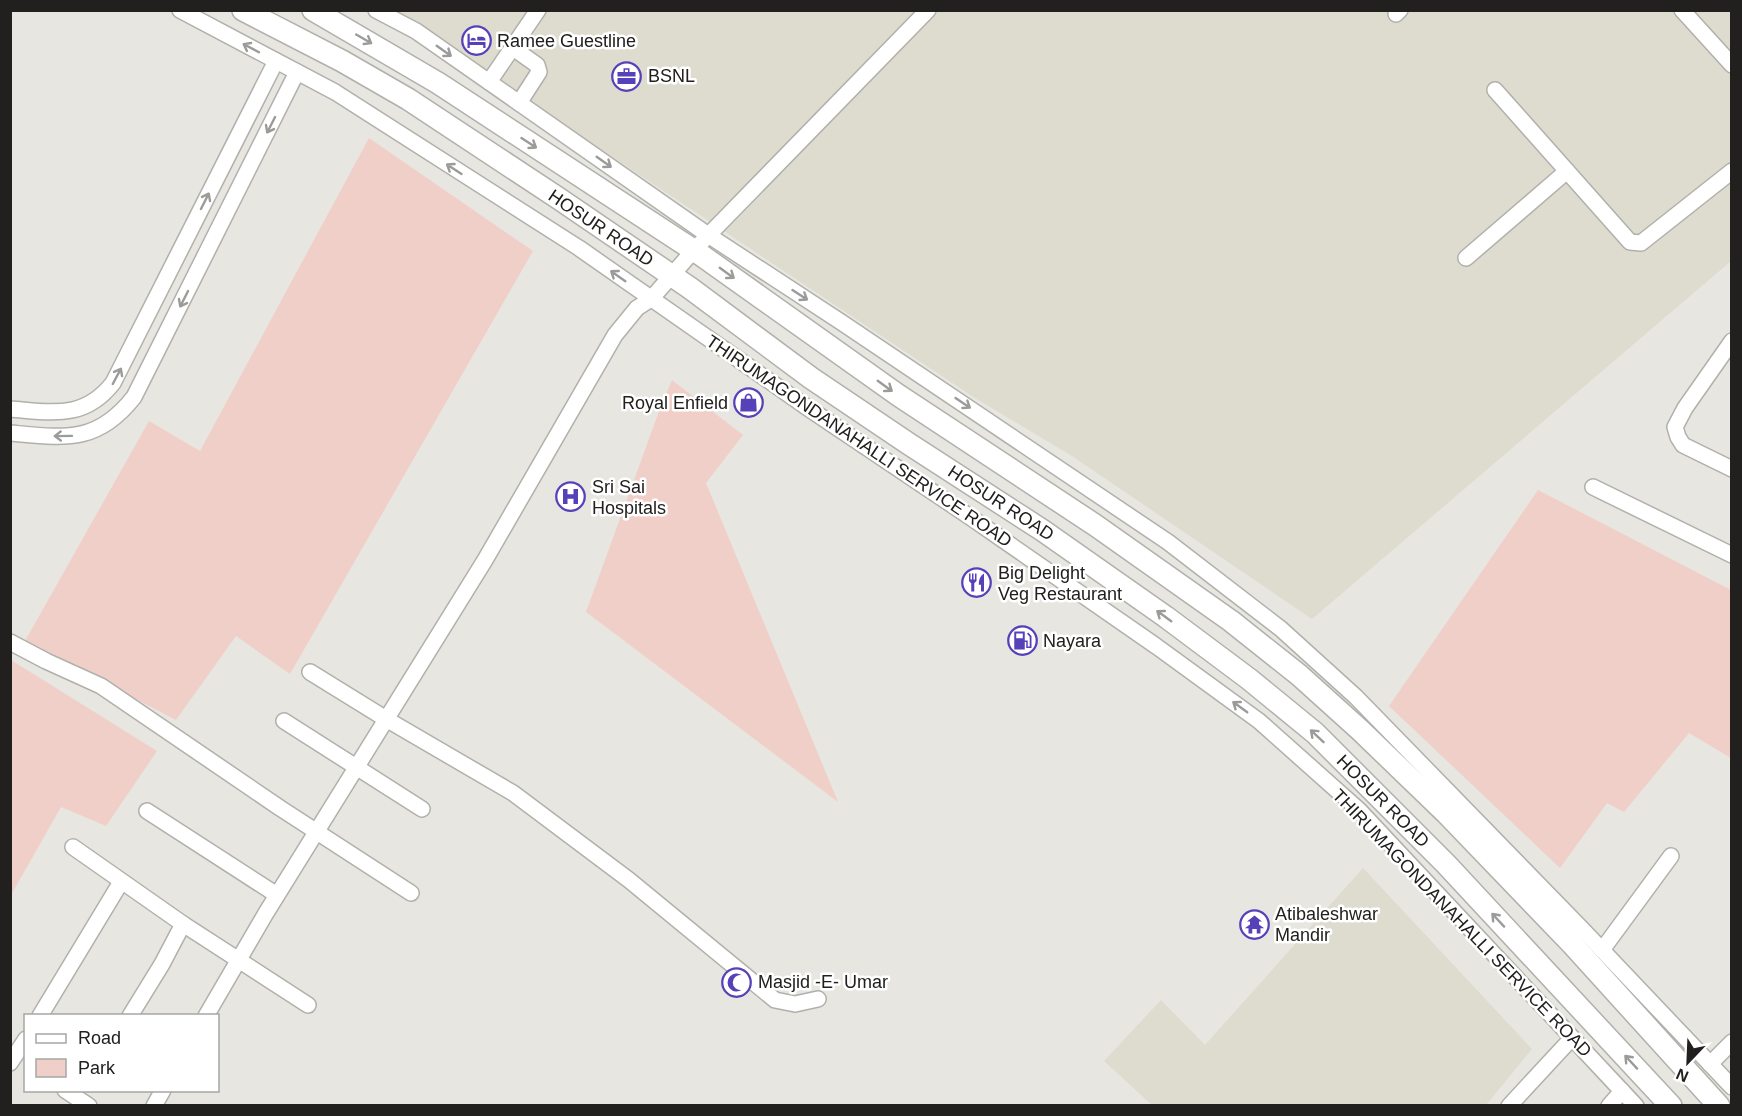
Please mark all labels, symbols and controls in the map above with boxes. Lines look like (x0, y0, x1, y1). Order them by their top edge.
hotel icon: Ramee Guestline (460, 25, 492, 57)
place label: Ramee Guestline (497, 31, 636, 51)
one-way arrow (355, 34, 372, 46)
one-way arrow (243, 42, 260, 54)
one-way arrow (435, 45, 452, 57)
office icon: BSNL (611, 60, 643, 92)
place label: BSNL (648, 66, 695, 86)
one-way arrow (265, 115, 276, 133)
one-way arrow (520, 137, 537, 149)
one-way arrow (596, 156, 612, 168)
one-way arrow (446, 163, 463, 175)
street label: HOSUR ROAD (545, 186, 657, 270)
one-way arrow (200, 193, 211, 211)
one-way arrow (718, 267, 734, 279)
one-way arrow (610, 270, 626, 282)
one-way arrow (177, 289, 189, 307)
one-way arrow (792, 289, 808, 301)
street label: THIRUMAGONDANAHALLI SERVICE ROAD (703, 331, 1015, 551)
one-way arrow (112, 367, 123, 385)
one-way arrow (877, 380, 893, 393)
shop icon: Royal Enfield (733, 387, 765, 419)
place label: Royal Enfield (622, 393, 728, 413)
one-way arrow (954, 397, 971, 410)
one-way arrow (53, 431, 73, 442)
street label: HOSUR ROAD (944, 461, 1058, 545)
place label: Sri Sai Hospitals (592, 477, 666, 518)
hospital icon: Sri Sai Hospitals (555, 481, 587, 513)
place label: Big Delight Veg Restaurant (998, 563, 1122, 604)
restaurant icon: Big Delight Veg Restaurant (961, 567, 993, 599)
one-way arrow (1156, 610, 1172, 622)
fuel station icon: Nayara (1006, 625, 1038, 657)
place label: Nayara (1043, 631, 1102, 651)
one-way arrow (1233, 701, 1249, 713)
one-way arrow (1310, 729, 1325, 743)
street label: HOSUR ROAD (1333, 751, 1433, 851)
street label: THIRUMAGONDANAHALLI SERVICE ROAD (1328, 785, 1596, 1061)
place label: Atibaleshwar Mandir (1275, 904, 1378, 945)
temple icon: Atibaleshwar Mandir (1238, 908, 1270, 940)
one-way arrow (1491, 912, 1505, 927)
mosque icon: Masjid -E- Umar (721, 966, 753, 998)
place label: Masjid -E- Umar (758, 972, 888, 992)
legend (24, 1014, 219, 1092)
text: Road (78, 1028, 121, 1048)
north arrow (1658, 1032, 1718, 1092)
one-way arrow (1624, 1055, 1638, 1070)
text: Park (78, 1058, 116, 1078)
text: N (1674, 1065, 1691, 1085)

